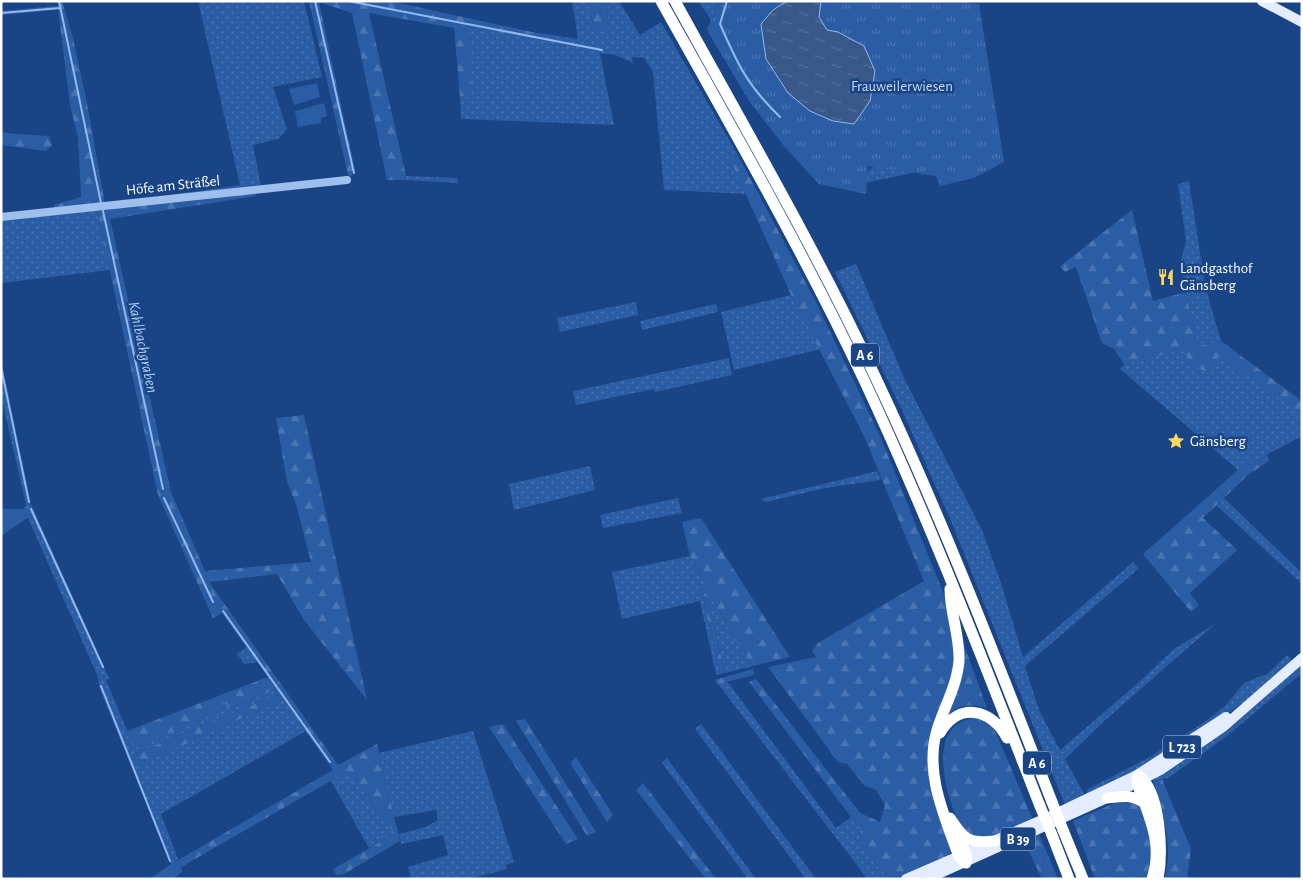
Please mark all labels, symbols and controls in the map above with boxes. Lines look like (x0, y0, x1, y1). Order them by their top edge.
park label: Frauweilerwiesen (851, 79, 953, 94)
street label: Höfe am Sträßel (125, 173, 221, 198)
place label: Landgasthof Gänsberg (1180, 261, 1254, 293)
restaurant icon: Landgasthof Gänsberg (1156, 267, 1176, 287)
water label: Kahlbachgraben (126, 300, 161, 394)
road number: A 6 (851, 344, 879, 366)
place icon: Gänsberg (1166, 431, 1186, 451)
place label: Gänsberg (1190, 434, 1246, 449)
road number: L 723 (1163, 736, 1201, 759)
road number: A 6 (1023, 751, 1051, 774)
road number: B 39 (1000, 828, 1036, 851)

